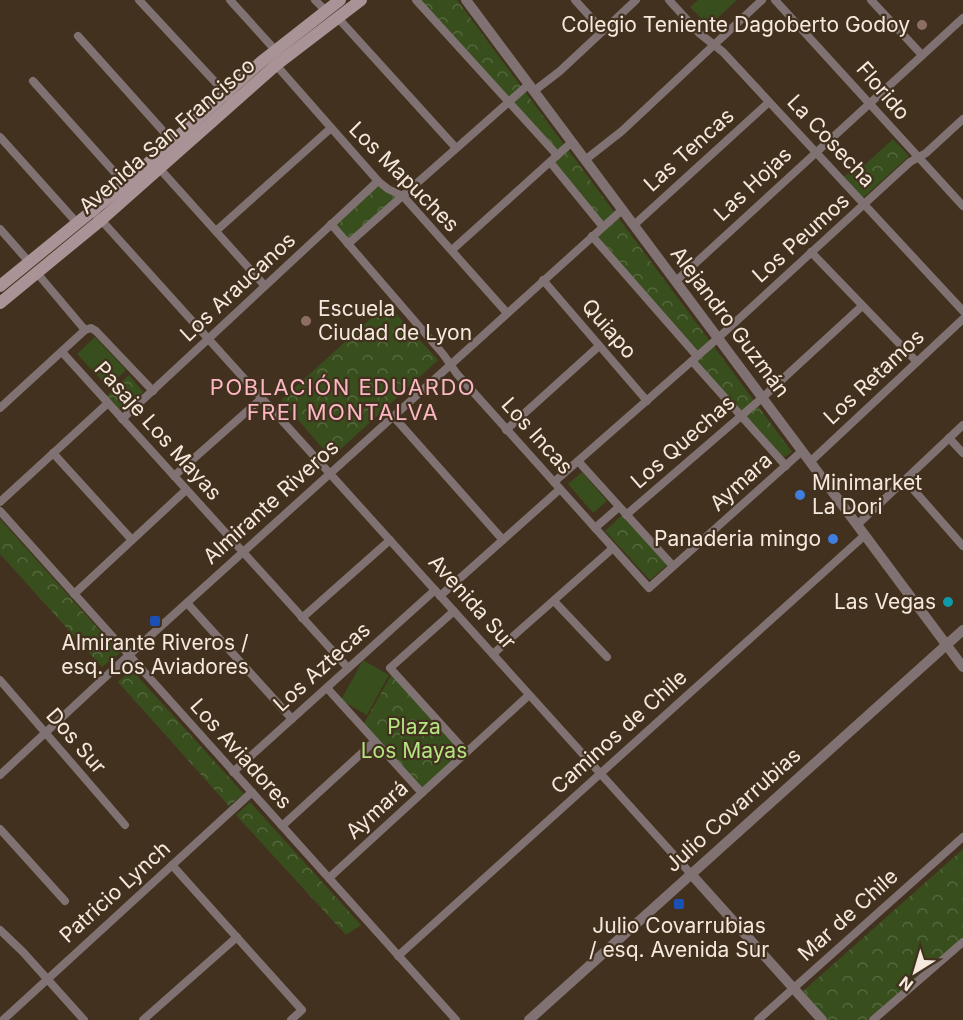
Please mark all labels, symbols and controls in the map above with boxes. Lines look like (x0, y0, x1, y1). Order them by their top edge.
place label: Colegio Teniente Dagoberto Godoy (561, 12, 910, 37)
marker: Colegio Teniente Dagoberto Godoy (915, 18, 929, 32)
street label: Avenida San Francisco (74, 52, 260, 219)
street label: Florido (851, 56, 915, 125)
street label: La Cosecha (782, 89, 880, 192)
street label: Las Tencas (639, 103, 739, 196)
street label: Los Mapuches (344, 116, 465, 237)
street label: Las Hojas (709, 141, 797, 226)
street label: Los Peumos (747, 188, 854, 288)
street label: Los Araucanos (175, 227, 300, 346)
street label: Alejandro Guzmán (666, 241, 795, 402)
street label: Quiapo (577, 294, 642, 364)
place label: Escuela Ciudad de Lyon (318, 296, 472, 345)
marker: Escuela Ciudad de Lyon (299, 314, 313, 328)
street label: Los Retamos (818, 324, 929, 429)
street label: Pasaje Los Mayas (90, 356, 227, 505)
district label: POBLACIÓN EDUARDO FREI MONTALVA (210, 374, 476, 425)
street label: Los Quechas (626, 390, 740, 494)
street label: Los Incas (496, 392, 578, 479)
street label: Almirante Riveros (198, 434, 343, 569)
street label: Aymara (705, 447, 777, 516)
place label: Minimarket La Dori (812, 470, 922, 519)
marker: Minimarket La Dori (793, 488, 807, 502)
place label: Panaderia mingo (654, 526, 821, 551)
marker: Panaderia mingo (826, 532, 840, 546)
street label: Avenida Sur (423, 549, 521, 654)
place label: Las Vegas (834, 589, 936, 614)
marker: Las Vegas (941, 595, 955, 609)
marker: Almirante Riveros / esq. Los Aviadores (148, 614, 162, 628)
street label: Los Aztecas (268, 617, 375, 717)
place label: Almirante Riveros / esq. Los Aviadores (61, 630, 249, 679)
street label: Caminos de Chile (546, 664, 692, 799)
street label: Los Aviadores (185, 693, 297, 814)
street label: Dos Sur (41, 703, 112, 779)
park label: Plaza Los Mayas (361, 714, 467, 763)
street label: Julio Covarrubias (660, 742, 805, 877)
street label: Aymará (341, 775, 413, 844)
street label: Patricio Lynch (54, 835, 175, 948)
street label: Mar de Chile (793, 863, 903, 966)
marker: Julio Covarrubias / esq. Avenida Sur (672, 897, 686, 911)
place label: Julio Covarrubias / esq. Avenida Sur (589, 913, 769, 962)
north arrow (885, 942, 945, 1002)
text: N (895, 972, 917, 996)

